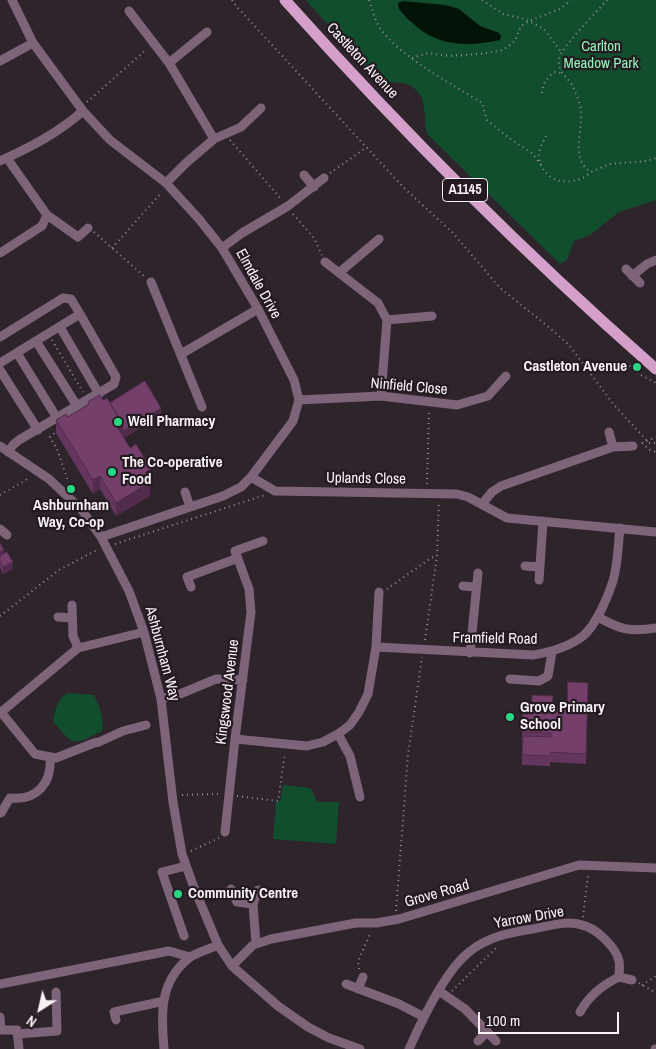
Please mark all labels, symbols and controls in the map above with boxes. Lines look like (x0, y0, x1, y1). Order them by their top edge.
street label: Castleton Avenue (322, 19, 402, 103)
park label: Carlton Meadow Park (563, 38, 639, 73)
road number: A1145 (442, 178, 488, 202)
street label: Elmdale Drive (231, 246, 285, 322)
place label: Castleton Avenue (524, 358, 627, 376)
marker: Castleton Avenue (631, 361, 643, 373)
street label: Ninfield Close (370, 375, 448, 399)
place label: Well Pharmacy (128, 413, 215, 431)
marker: Well Pharmacy (112, 416, 124, 428)
place label: The Co-operative Food (122, 454, 222, 489)
marker: The Co-operative Food (106, 466, 118, 478)
street label: Uplands Close (326, 469, 406, 489)
marker: Ashburnham Way, Co-op (65, 483, 77, 495)
place label: Ashburnham Way, Co-op (33, 497, 109, 532)
street label: Ashburnham Way (141, 605, 183, 703)
street label: Framfield Road (452, 629, 538, 649)
street label: Kingswood Avenue (213, 638, 243, 746)
place label: Grove Primary School (520, 699, 605, 734)
marker: Grove Primary School (504, 711, 516, 723)
street label: Grove Road (403, 876, 471, 912)
place label: Community Centre (188, 885, 298, 903)
marker: Community Centre (172, 888, 184, 900)
street label: Yarrow Drive (493, 903, 565, 933)
north arrow (15, 984, 65, 1034)
scale bar (481, 1002, 622, 1034)
text: 100 m (486, 1010, 520, 1031)
text: N (23, 1012, 40, 1031)

